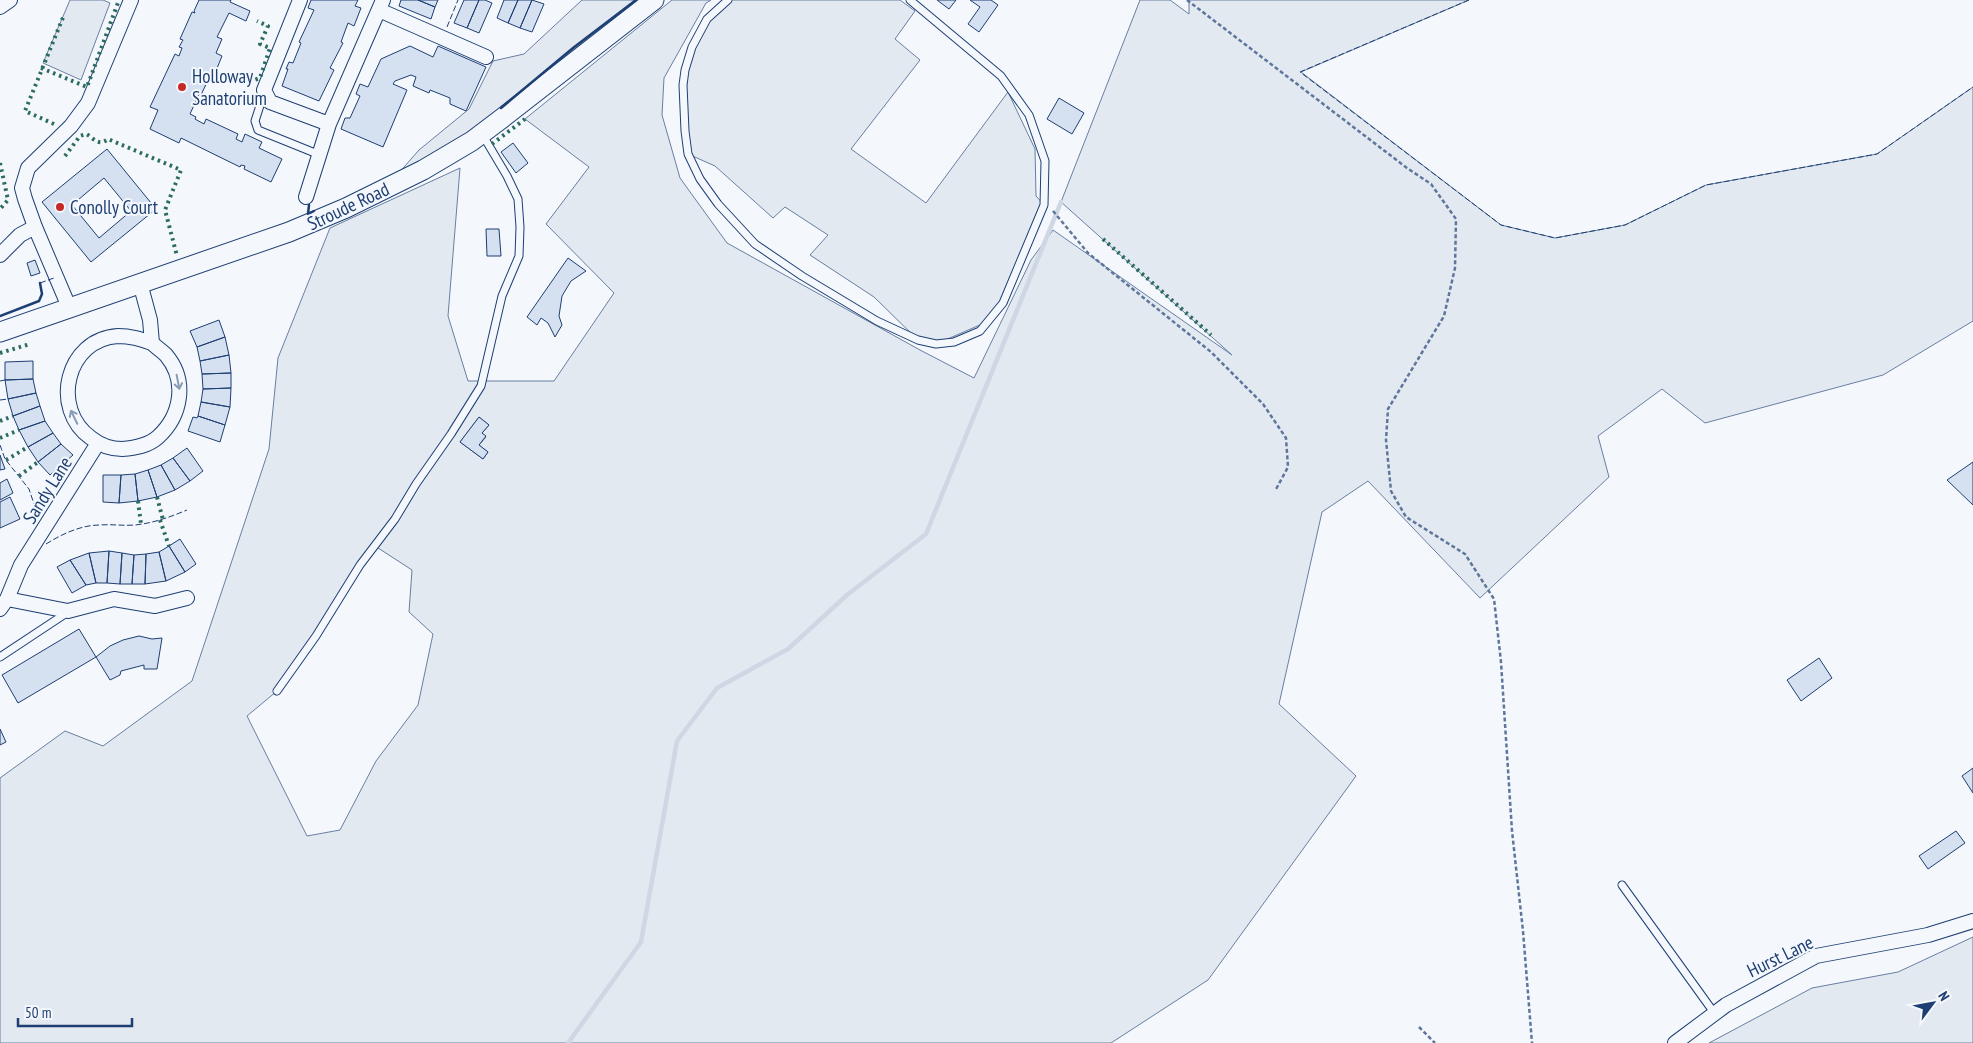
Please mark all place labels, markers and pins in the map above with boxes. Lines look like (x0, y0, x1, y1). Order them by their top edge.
place label: Holloway Sanatorium (192, 64, 267, 110)
marker: Holloway Sanatorium (176, 81, 188, 93)
place label: Conolly Court (70, 195, 159, 219)
marker: Conolly Court (54, 201, 66, 213)

